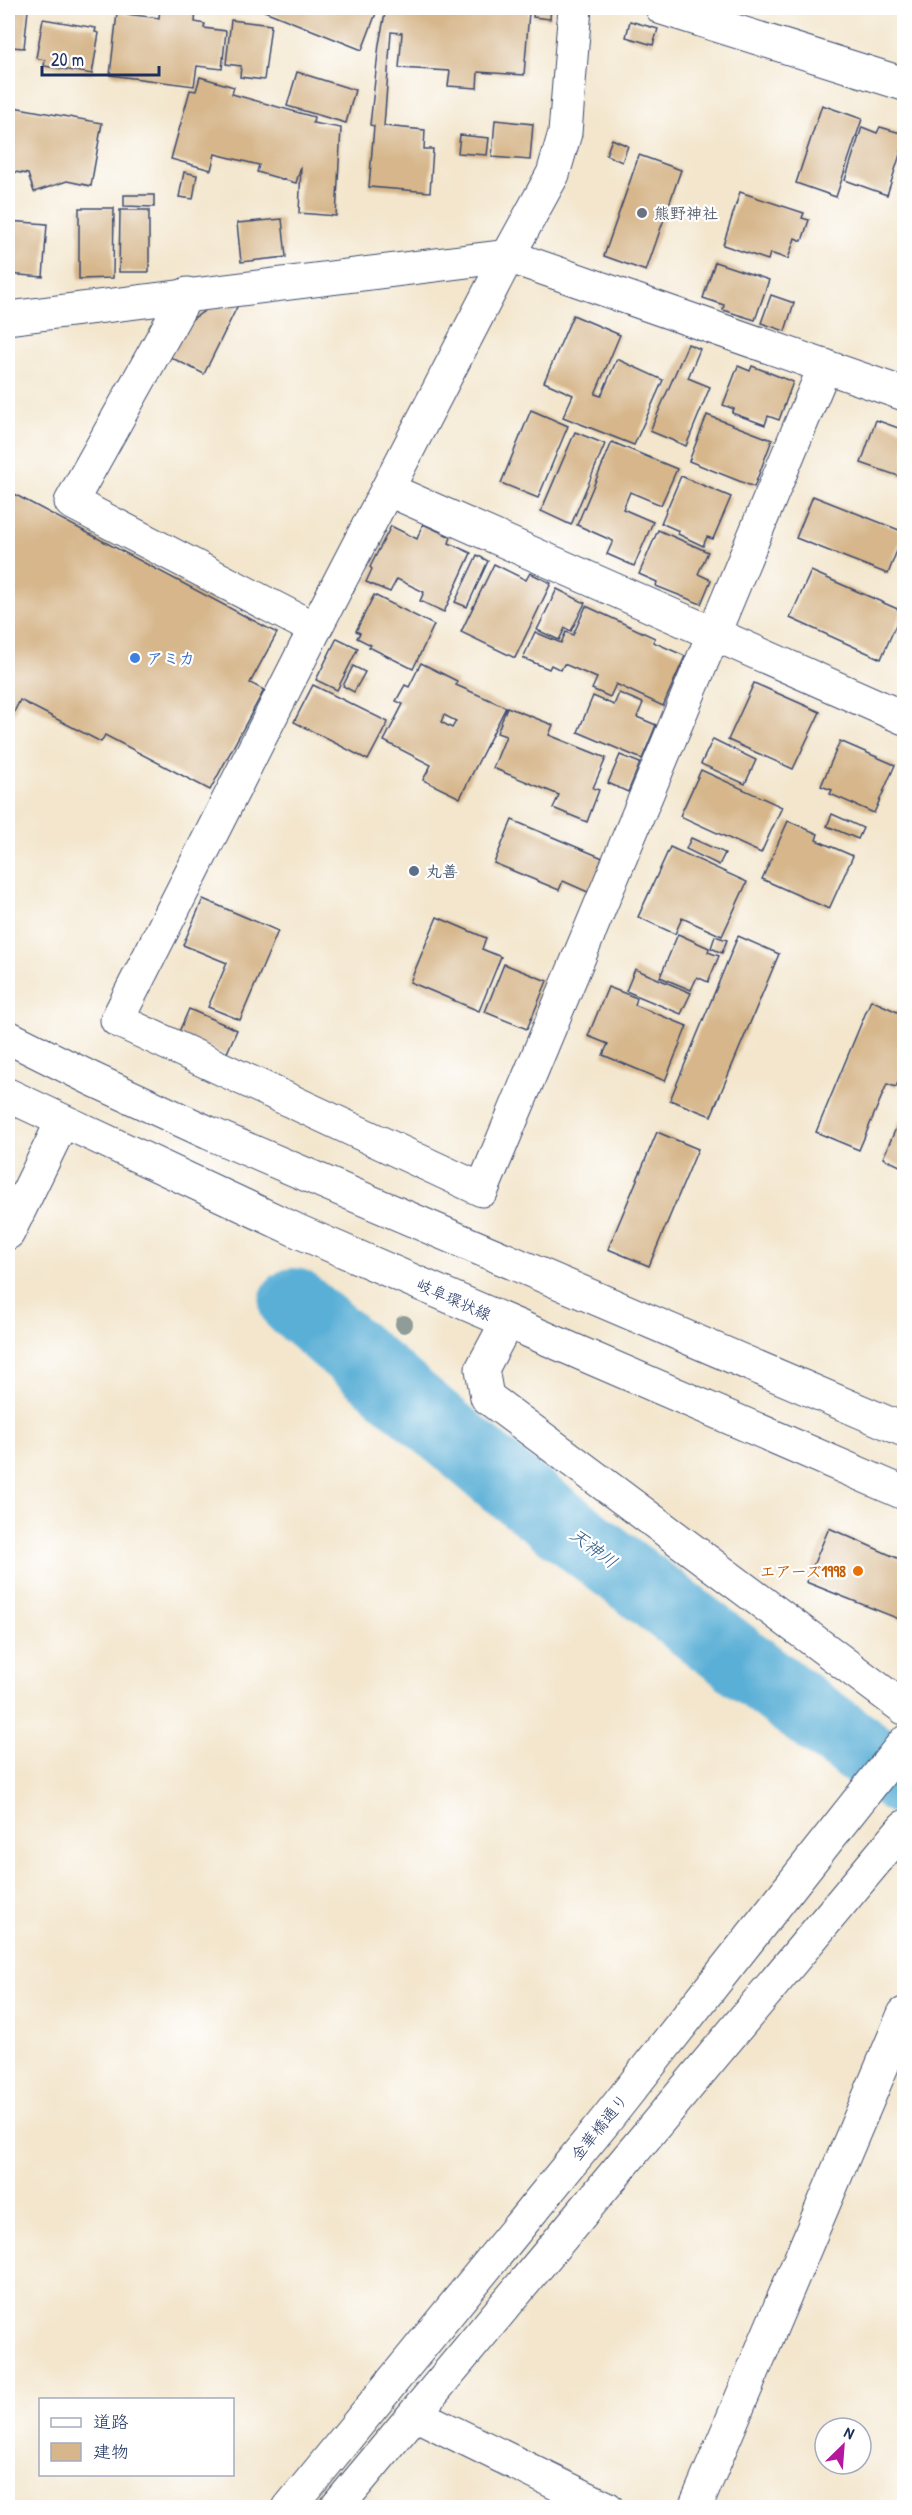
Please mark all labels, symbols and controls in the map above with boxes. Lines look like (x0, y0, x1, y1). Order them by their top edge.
scale bar (42, 39, 159, 77)
text: 20 m (51, 47, 84, 72)
place label: 熊野神社 (654, 202, 718, 224)
marker: 熊野神社 (635, 206, 649, 220)
place label: アミカ (147, 647, 195, 669)
marker: アミカ (128, 651, 142, 665)
place label: 丸善 (426, 860, 458, 882)
marker: 丸善 (407, 864, 421, 878)
street label: 岐阜環状線 (413, 1273, 495, 1325)
water label: 天神川 (565, 1522, 623, 1574)
place label: エアーズ1998 (759, 1560, 846, 1582)
marker: エアーズ1998 (851, 1564, 865, 1578)
street label: 金華橋通り (565, 2089, 633, 2165)
legend (39, 2398, 234, 2476)
text: 道路 (93, 2409, 129, 2434)
north arrow (813, 2416, 873, 2476)
text: N (841, 2421, 858, 2444)
text: 建物 (93, 2439, 129, 2464)

